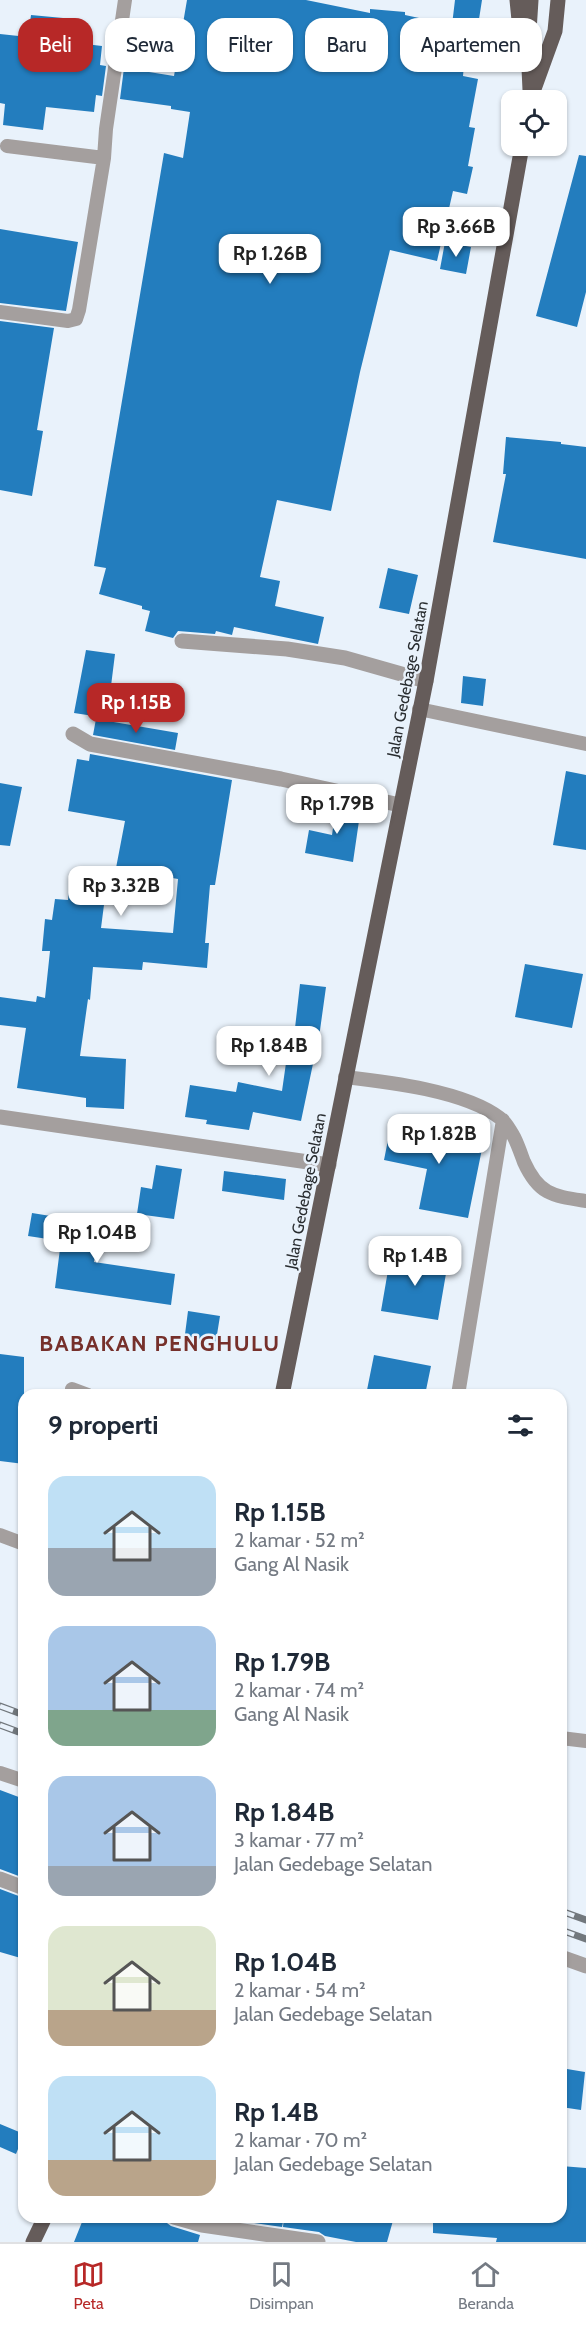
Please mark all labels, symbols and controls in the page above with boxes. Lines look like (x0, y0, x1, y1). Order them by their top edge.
chip: Beli (18, 18, 93, 72)
chip: Sewa (105, 18, 195, 72)
chip: Filter (207, 18, 293, 72)
chip: Baru (305, 18, 388, 72)
chip: Apartemen (400, 18, 542, 72)
map controls (501, 90, 567, 156)
button: locate (501, 90, 567, 156)
pin: Rp 3.66B (394, 207, 518, 258)
text: Rp 3.66B (417, 214, 495, 238)
pin: Rp 1.26B (208, 234, 332, 285)
text: Rp 1.26B (233, 241, 307, 265)
street label: Jalan Gedebage Selatan (383, 599, 432, 760)
pin: Rp 1.15B (74, 683, 198, 734)
text: Rp 1.15B (101, 690, 171, 714)
pin: Rp 1.79B (275, 784, 399, 835)
text: Rp 1.79B (300, 791, 374, 815)
pin: Rp 3.32B (59, 866, 183, 917)
text: Rp 3.32B (82, 873, 160, 897)
pin: Rp 1.84B (207, 1026, 331, 1077)
text: Rp 1.84B (230, 1033, 308, 1057)
street label: Jalan Gedebage Selatan (281, 1111, 330, 1272)
pin: Rp 1.82B (377, 1114, 501, 1165)
text: Rp 1.82B (401, 1121, 477, 1145)
pin: Rp 1.04B (35, 1213, 159, 1264)
text: Rp 1.04B (58, 1220, 137, 1244)
pin: Rp 1.4B (360, 1236, 470, 1287)
text: Rp 1.4B (382, 1243, 448, 1267)
district label: BABAKAN PENGHULU (39, 1330, 281, 1357)
text: 9 properti (48, 1409, 159, 1441)
icon: filters (504, 1409, 537, 1442)
text: Rp 1.15B (234, 1496, 326, 1528)
icon: home (96, 1500, 168, 1572)
text: 2 kamar · 52 m² (234, 1528, 365, 1552)
text: Gang Al Nasik (234, 1552, 349, 1576)
text: Rp 1.79B (234, 1646, 330, 1678)
icon: home (96, 1650, 168, 1722)
text: 2 kamar · 74 m² (234, 1678, 364, 1702)
text: Gang Al Nasik (234, 1702, 349, 1726)
text: Rp 1.84B (234, 1796, 334, 1828)
icon: home (96, 1800, 168, 1872)
text: 3 kamar · 77 m² (234, 1828, 364, 1852)
text: Jalan Gedebage Selatan (234, 1852, 432, 1876)
text: Rp 1.04B (234, 1946, 337, 1978)
icon: home (96, 1950, 168, 2022)
text: 2 kamar · 54 m² (234, 1978, 366, 2002)
text: Jalan Gedebage Selatan (234, 2002, 432, 2026)
text: Rp 1.4B (234, 2096, 319, 2128)
icon: home (96, 2100, 168, 2172)
text: 2 kamar · 70 m² (234, 2128, 367, 2152)
text: Jalan Gedebage Selatan (234, 2152, 432, 2176)
tab: Peta (72, 2258, 105, 2313)
tab: Disimpan (249, 2258, 314, 2313)
tab: Beranda (458, 2258, 514, 2313)

